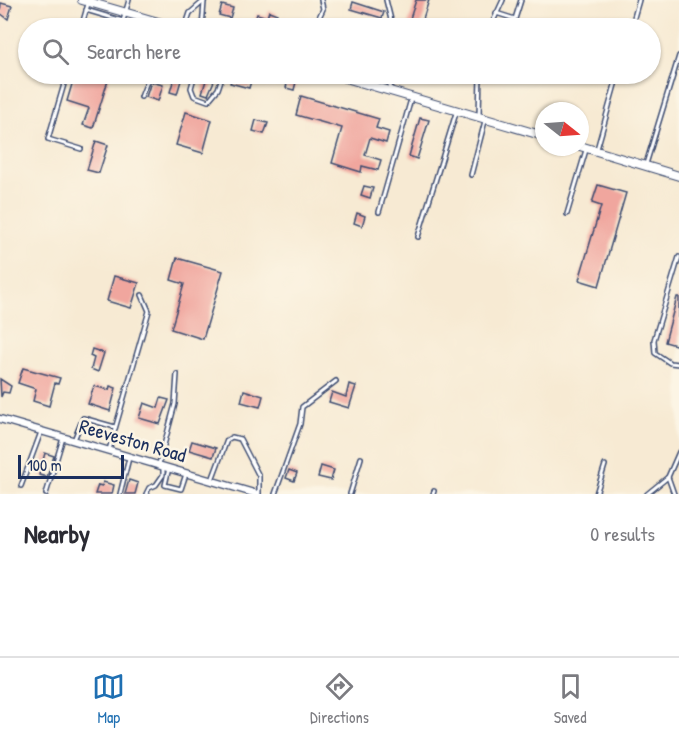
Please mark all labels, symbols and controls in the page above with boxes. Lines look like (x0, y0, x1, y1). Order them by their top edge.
search box (18, 18, 661, 84)
icon: search (39, 35, 72, 68)
text: Search here (87, 36, 181, 66)
north arrow (535, 102, 589, 156)
street label: Reeveston Road (76, 412, 190, 468)
scale bar (18, 452, 124, 480)
text: 100 m (27, 454, 62, 476)
text: Nearby (24, 516, 90, 551)
text: 0 results (590, 520, 655, 547)
tab: Map (92, 670, 125, 728)
tab: Directions (310, 670, 369, 728)
tab: Saved (554, 670, 587, 728)

